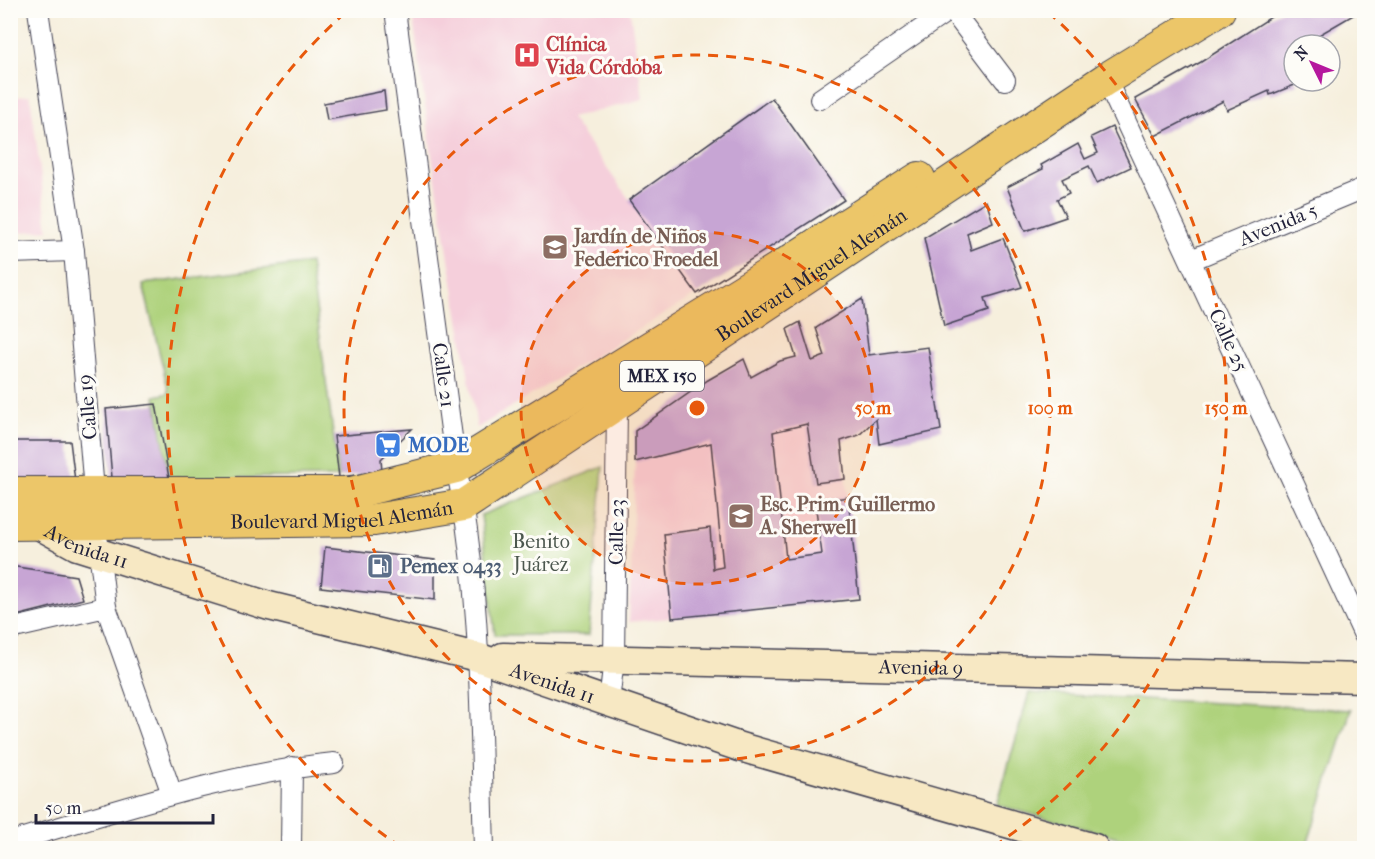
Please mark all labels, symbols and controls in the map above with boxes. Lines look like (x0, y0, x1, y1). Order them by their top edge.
place label: Clínica Vida Córdoba (545, 33, 662, 79)
north arrow (1282, 33, 1342, 93)
hospital icon: Clínica Vida Córdoba (512, 40, 542, 70)
text: N (1290, 42, 1313, 64)
street label: Avenida 5 (1235, 198, 1321, 251)
street label: Boulevard Miguel Alemán (712, 203, 911, 346)
place label: Jardín de Niños Federico Froedel (572, 225, 719, 271)
school or university icon: Jardín de Niños Federico Froedel (540, 232, 570, 262)
street label: Calle 25 (1204, 305, 1253, 375)
street label: Calle 21 (428, 341, 459, 409)
road number: MEX 150 (620, 361, 704, 391)
street label: Calle 19 (73, 373, 102, 441)
centre of rings (687, 398, 707, 418)
text: 50 m (855, 398, 892, 419)
text: 100 m (1027, 398, 1074, 419)
text: 150 m (1205, 398, 1248, 419)
supermarket icon: MODE (373, 430, 403, 460)
place label: MODE (407, 434, 469, 457)
place label: Esc. Prim. Guillermo A. Sherwell (758, 493, 935, 539)
street label: Boulevard Miguel Alemán (230, 496, 455, 534)
street label: Calle 23 (604, 499, 629, 565)
school or university icon: Esc. Prim. Guillermo A. Sherwell (726, 501, 756, 531)
street label: Avenida 11 (40, 519, 131, 573)
park label: Benito Juárez (512, 530, 570, 576)
fuel station icon: Pemex 0433 (365, 551, 395, 581)
place label: Pemex 0433 (400, 555, 502, 579)
street label: Avenida 9 (877, 655, 963, 680)
street label: Avenida 11 (506, 658, 598, 708)
scale bar (36, 787, 213, 825)
text: 50 m (45, 798, 82, 819)

